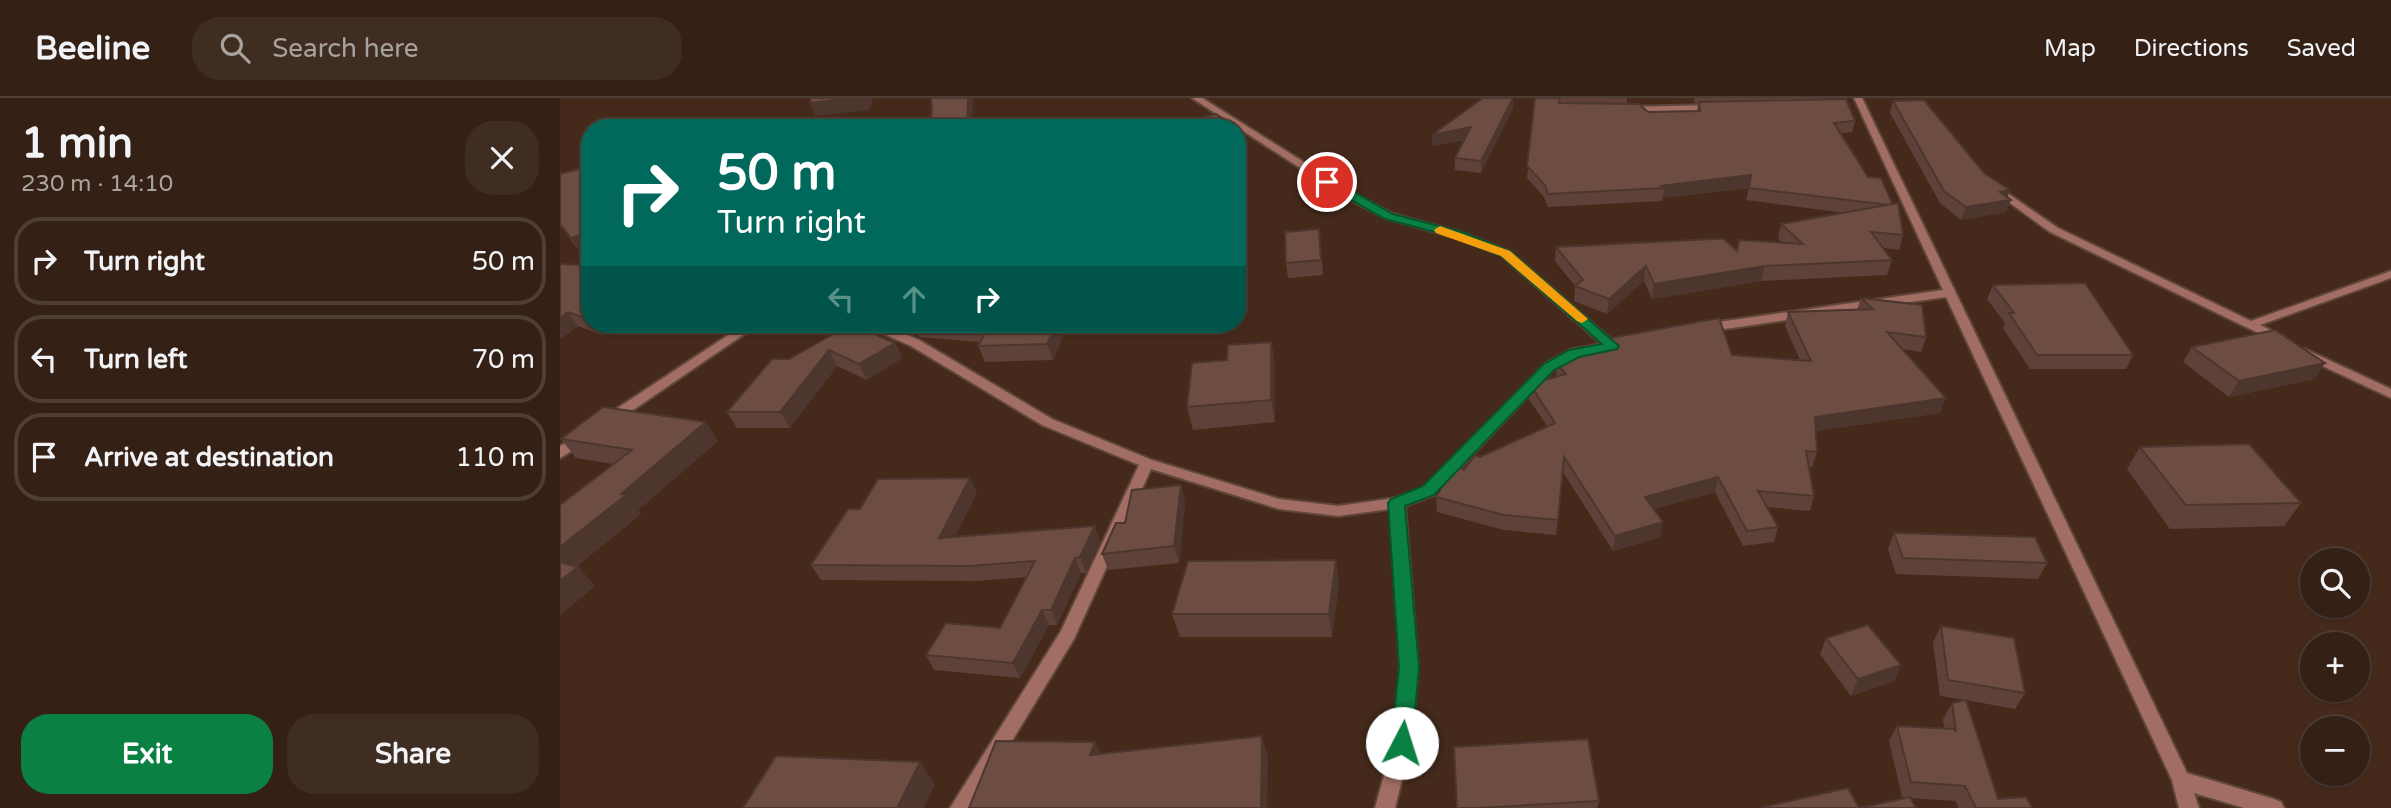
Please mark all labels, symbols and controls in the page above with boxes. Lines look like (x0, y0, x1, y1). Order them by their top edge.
search box (192, 17, 682, 80)
text: Beeline (35, 29, 150, 68)
icon: search (216, 29, 254, 67)
text: Search here (272, 33, 418, 64)
text: Map (2044, 34, 2096, 63)
text: Directions (2134, 34, 2249, 63)
text: Saved (2287, 34, 2356, 63)
text: 1 min (21, 118, 133, 169)
button: close (465, 121, 539, 195)
text: 50 m (717, 144, 836, 203)
icon: right (602, 147, 693, 238)
pin (1297, 152, 1357, 212)
icon: arrive (1308, 163, 1346, 201)
text: 230 m · 14:10 (21, 170, 173, 198)
text: Turn right (717, 204, 866, 242)
icon: right (25, 242, 63, 280)
text: Turn right (84, 246, 205, 277)
text: 50 m (472, 246, 535, 277)
icon: left (822, 280, 860, 318)
icon: ahead (895, 280, 933, 318)
icon: right (968, 280, 1006, 318)
icon: left (25, 340, 63, 378)
text: Turn left (84, 344, 187, 375)
text: 70 m (472, 344, 535, 375)
icon: arrive (25, 438, 63, 476)
text: Arrive at destination (84, 442, 334, 473)
text: 110 m (455, 442, 535, 473)
map controls (2300, 548, 2370, 786)
button: search (2300, 548, 2370, 618)
button: + (2300, 632, 2370, 702)
position arrow (1365, 706, 1439, 780)
button: Exit (21, 714, 273, 794)
button: Share (287, 714, 539, 794)
button: − (2300, 716, 2370, 786)

